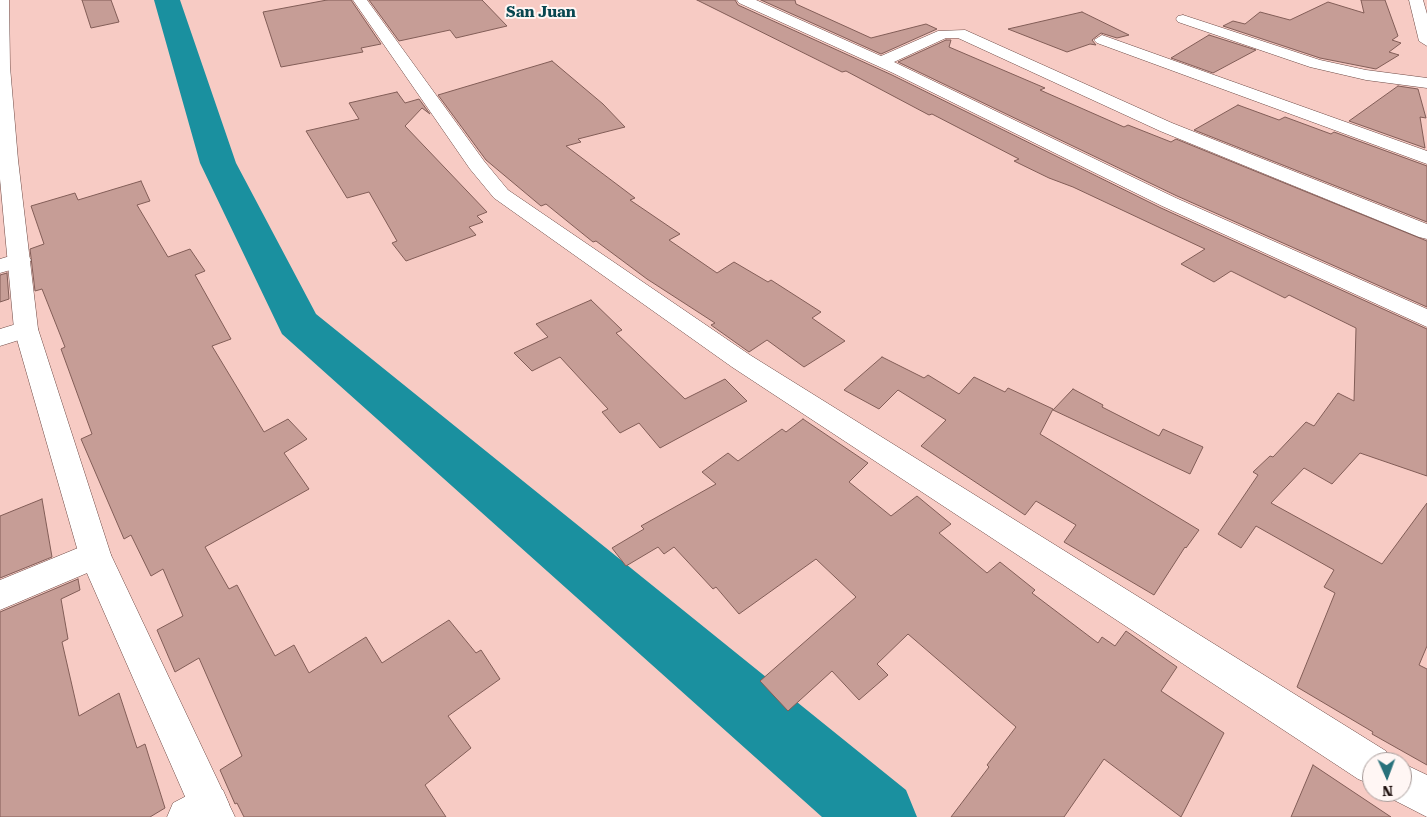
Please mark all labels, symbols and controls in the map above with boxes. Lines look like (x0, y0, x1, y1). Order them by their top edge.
district label: San Juan (506, 4, 576, 22)
north arrow (1362, 752, 1412, 802)
text: N (1382, 783, 1393, 799)

